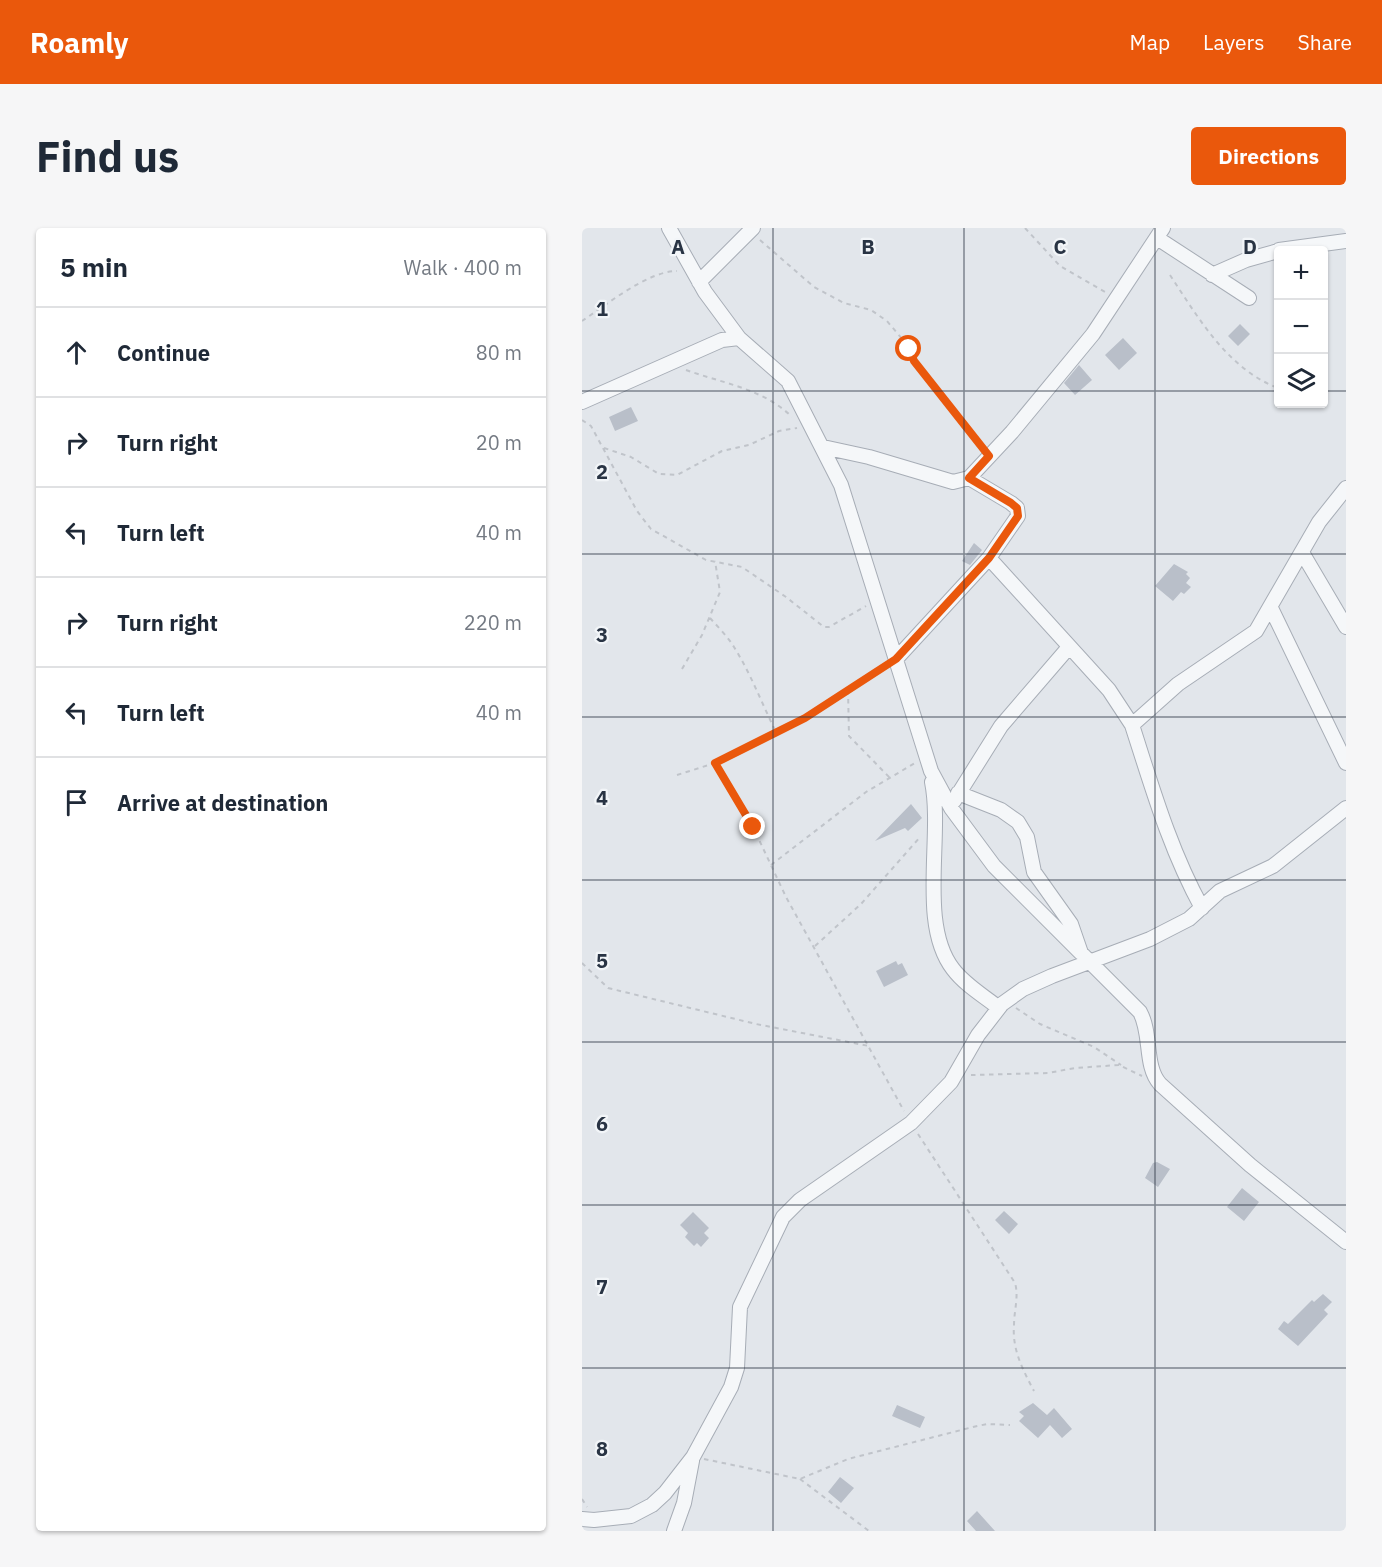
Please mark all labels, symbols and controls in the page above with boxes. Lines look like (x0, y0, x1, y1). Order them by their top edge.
text: Roamly (30, 24, 128, 61)
text: Map (1130, 28, 1170, 56)
text: Layers (1203, 28, 1265, 56)
text: Share (1298, 28, 1352, 56)
button: Directions (1191, 127, 1346, 185)
text: Find us (36, 129, 179, 184)
text: A (671, 233, 685, 260)
text: B (861, 233, 875, 260)
text: C (1053, 233, 1067, 260)
text: D (1243, 233, 1257, 260)
map controls (1274, 246, 1328, 408)
button: + (1274, 246, 1328, 300)
text: 5 min (60, 250, 128, 284)
text: Walk · 400 m (404, 254, 522, 281)
text: 1 (596, 295, 608, 322)
button: − (1274, 300, 1328, 354)
route start (895, 335, 921, 361)
icon: ahead (60, 336, 93, 369)
text: Continue (117, 338, 210, 367)
text: 80 m (476, 339, 522, 366)
button: layers (1274, 354, 1328, 408)
icon: right (60, 426, 93, 459)
text: Turn right (117, 428, 218, 457)
text: 20 m (476, 429, 522, 456)
text: 2 (596, 458, 608, 485)
icon: left (60, 516, 93, 549)
text: Turn left (117, 518, 205, 547)
text: 40 m (476, 519, 522, 546)
icon: right (60, 606, 93, 639)
text: Turn right (117, 608, 218, 637)
text: 220 m (464, 609, 522, 636)
text: 3 (596, 621, 608, 648)
icon: left (60, 696, 93, 729)
text: Turn left (117, 698, 205, 727)
text: 40 m (476, 699, 522, 726)
text: 4 (596, 784, 608, 811)
icon: arrive (60, 786, 93, 819)
text: Arrive at destination (117, 788, 328, 817)
route end (739, 813, 765, 839)
text: 5 (596, 947, 608, 974)
text: 6 (596, 1110, 608, 1137)
text: 7 (596, 1273, 608, 1300)
text: 8 (596, 1435, 608, 1462)

